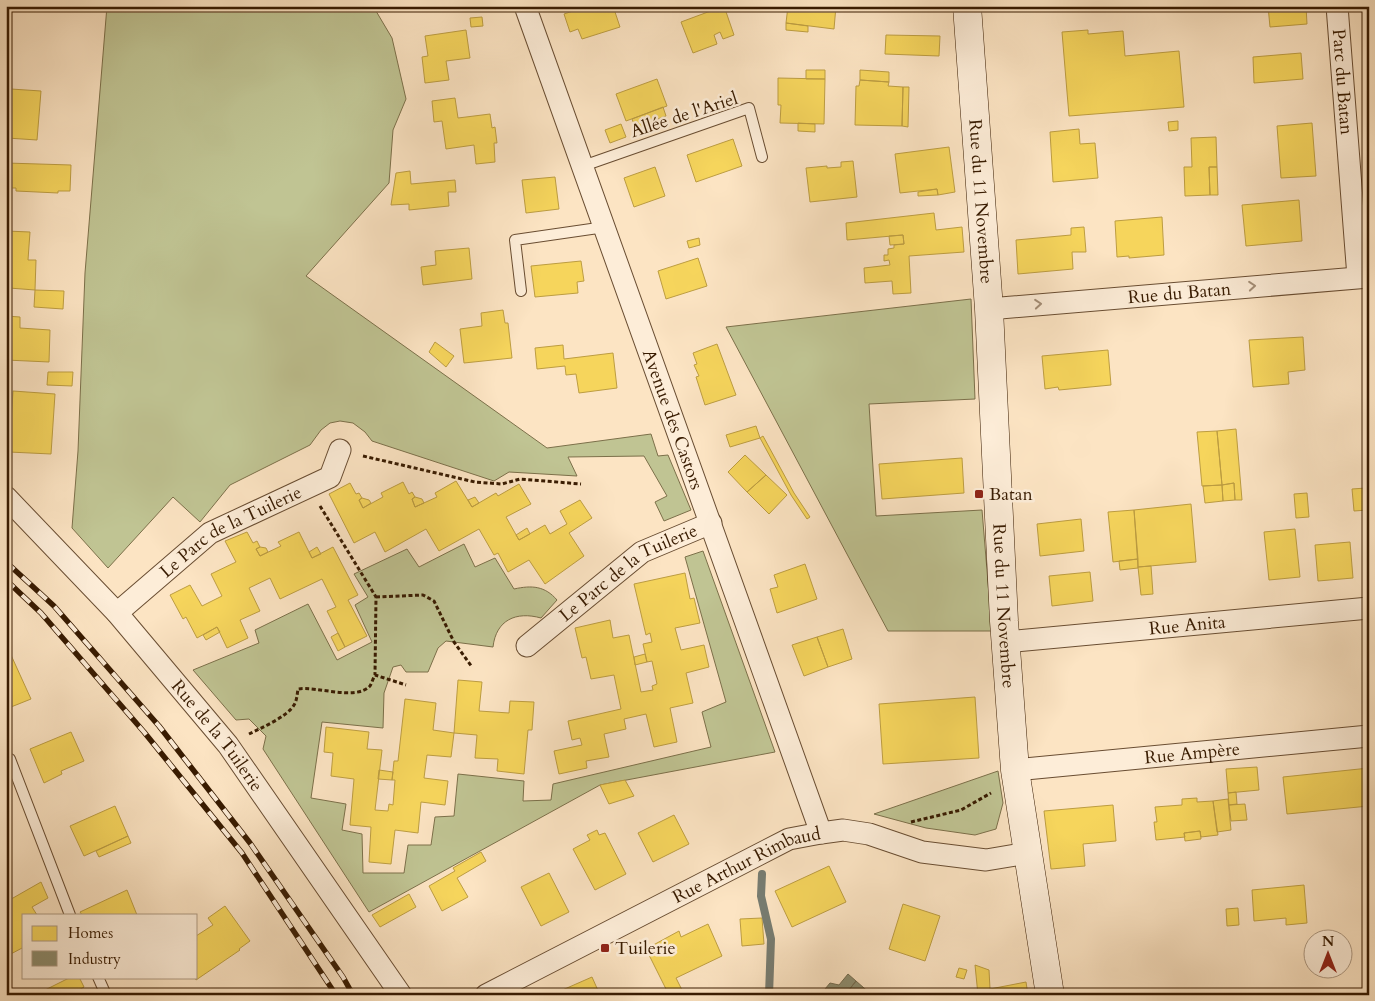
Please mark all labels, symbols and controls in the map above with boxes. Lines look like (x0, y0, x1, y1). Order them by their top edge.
street label: Parc du Batan (1326, 28, 1359, 136)
street label: Allée de l'Ariel (627, 86, 741, 144)
street label: Rue du 11 Novembre (963, 118, 1000, 285)
street label: Rue du Batan (1127, 276, 1233, 310)
one-way arrow (1248, 281, 1256, 292)
one-way arrow (1034, 299, 1042, 310)
street label: Avenue des Castors (636, 346, 710, 493)
street label: Le Parc de la Tuilerie (154, 480, 306, 584)
place label: Batan (989, 482, 1033, 507)
marker: Batan (973, 488, 985, 500)
street label: Le Parc de la Tuilerie (554, 518, 701, 627)
street label: Rue du 11 Novembre (987, 523, 1021, 689)
street label: Rue Anita (1148, 609, 1227, 641)
street label: Rue de la Tuilerie (166, 674, 269, 797)
street label: Rue Ampère (1143, 736, 1241, 770)
street label: Rue Arthur Rimbaud (668, 821, 823, 909)
legend (22, 914, 198, 978)
text: Homes (68, 923, 113, 943)
north arrow (1302, 928, 1352, 978)
text: N (1322, 932, 1334, 951)
place label: Tuilerie (615, 936, 676, 961)
marker: Tuilerie (599, 942, 611, 954)
text: Industry (68, 949, 121, 969)

